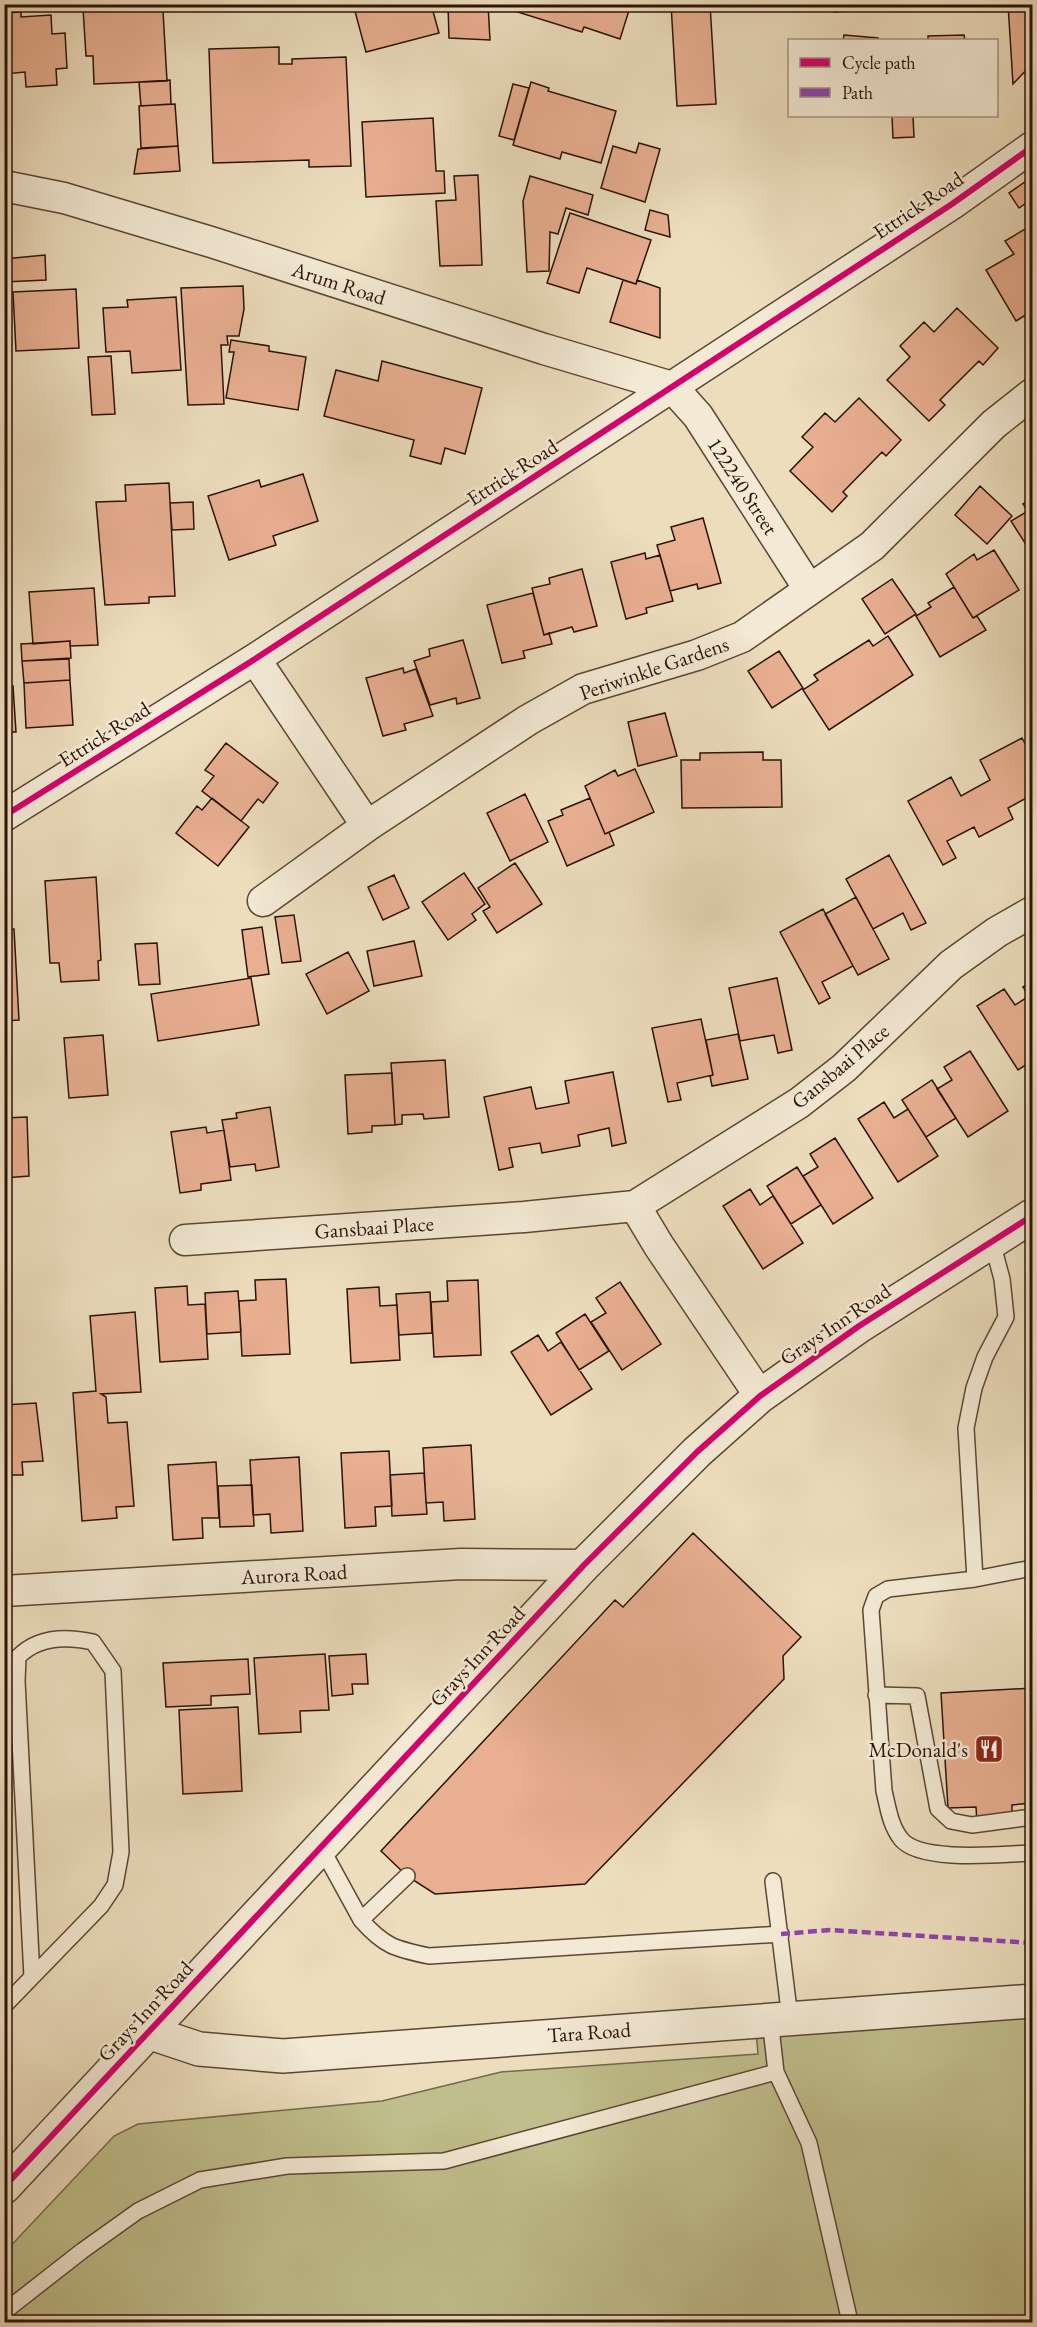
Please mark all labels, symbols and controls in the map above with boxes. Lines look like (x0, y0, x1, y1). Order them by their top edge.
legend (788, 39, 998, 117)
text: Cycle path (842, 51, 916, 74)
text: Path (842, 81, 873, 104)
street label: Ettrick Road (868, 165, 969, 245)
street label: Arum Road (288, 255, 390, 311)
street label: Ettrick Road (461, 432, 563, 511)
street label: 122240 Street (701, 432, 785, 540)
street label: Periwinkle Gardens (576, 630, 732, 706)
street label: Ettrick Road (53, 695, 155, 773)
street label: Gansbaai Place (786, 1017, 894, 1115)
street label: Gansbaai Place (314, 1209, 434, 1245)
street label: Grays Inn Road (774, 1277, 896, 1371)
street label: Aurora Road (239, 1558, 348, 1590)
street label: Grays Inn Road (423, 1600, 531, 1712)
restaurant icon: McDonald's (973, 1733, 1005, 1765)
place label: McDonald's (869, 1736, 968, 1763)
street label: Grays Inn Road (91, 1955, 199, 2067)
street label: Tara Road (546, 2016, 632, 2048)

